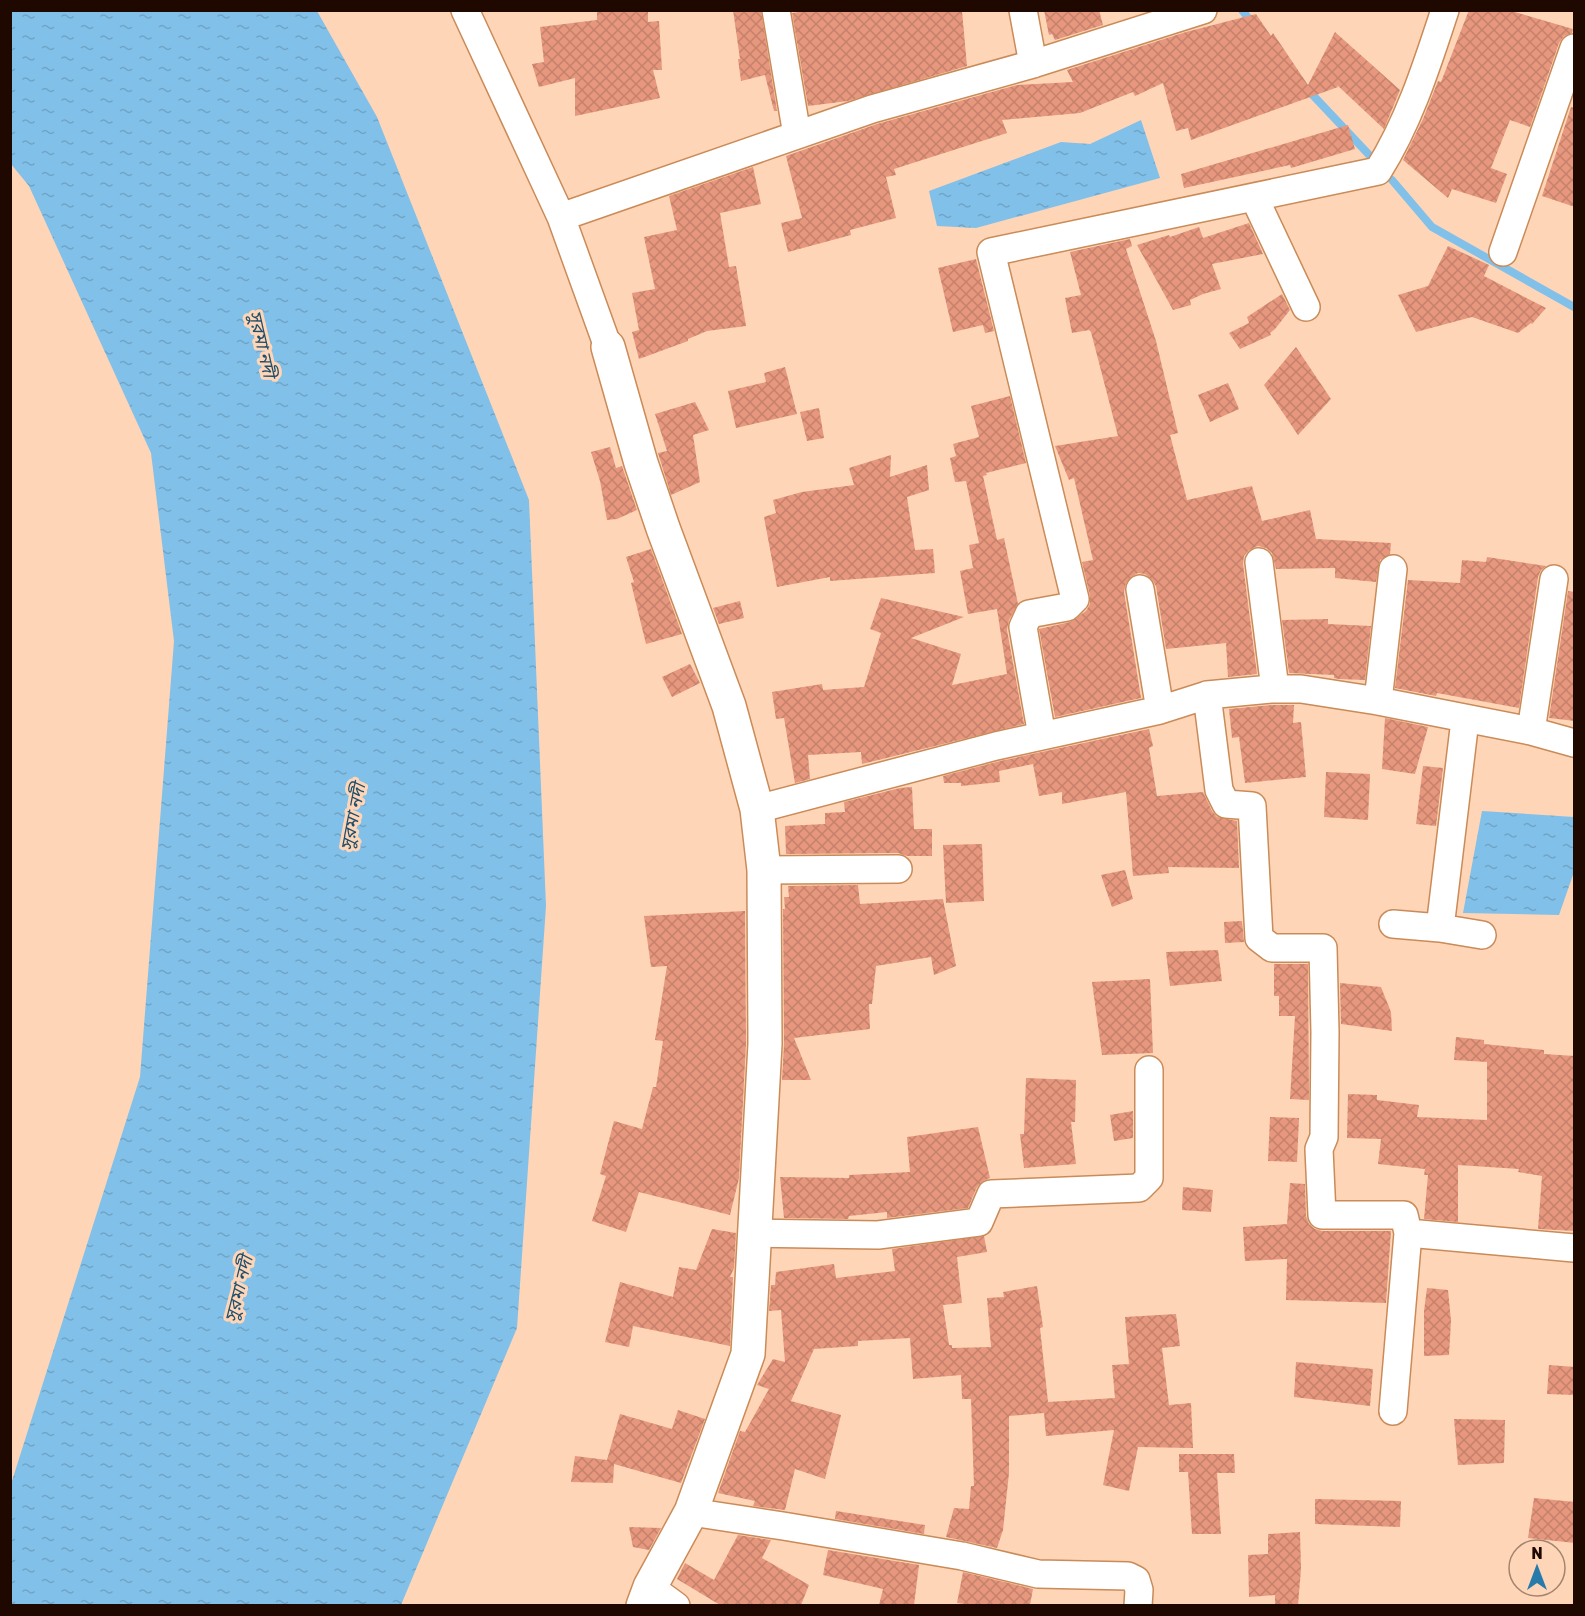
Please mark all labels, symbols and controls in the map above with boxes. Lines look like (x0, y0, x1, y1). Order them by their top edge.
water label: সুরমা নদী (244, 308, 281, 383)
water label: সুরমা নদী (336, 778, 371, 852)
water label: সুরমা নদী (220, 1250, 259, 1325)
north arrow (1507, 1538, 1567, 1598)
text: N (1531, 1544, 1543, 1563)

